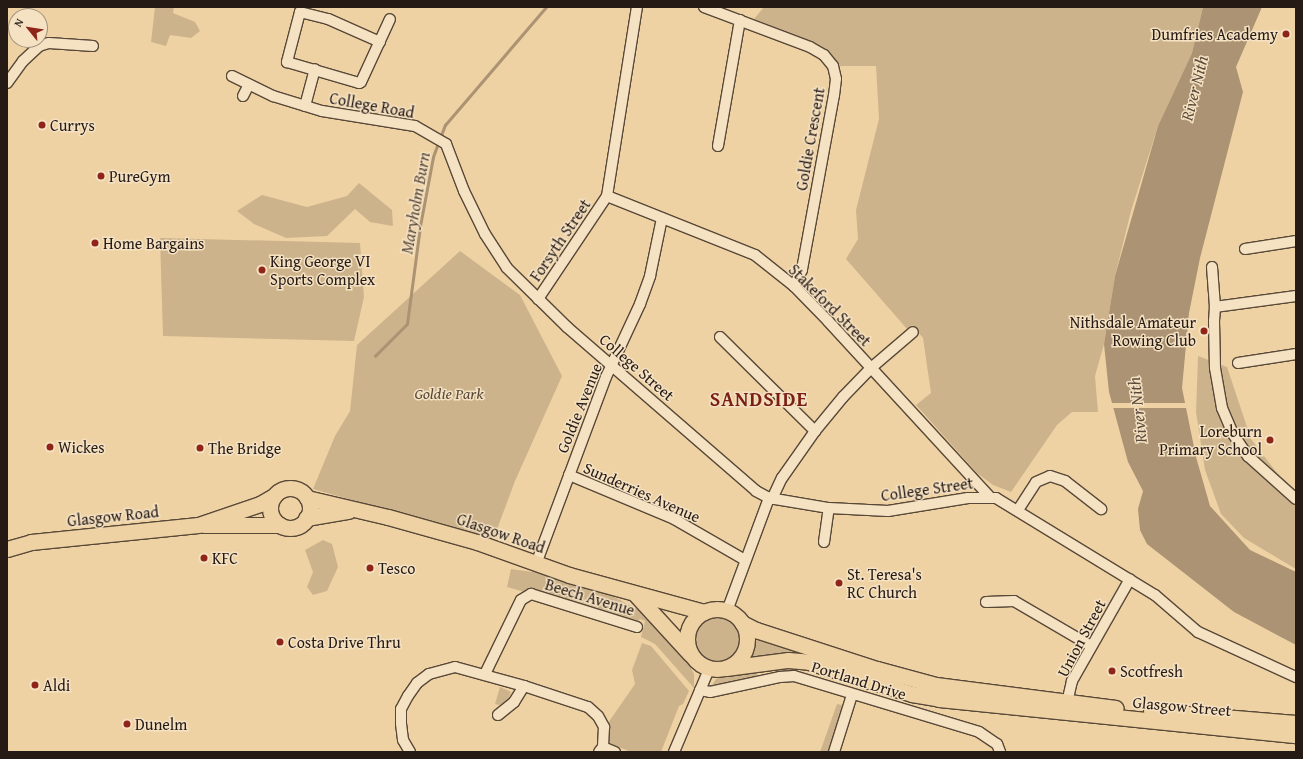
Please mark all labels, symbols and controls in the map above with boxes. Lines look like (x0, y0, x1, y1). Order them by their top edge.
north arrow (8, 8, 48, 48)
text: N (10, 15, 27, 30)
place label: Dumfries Academy (1152, 24, 1278, 44)
marker: Dumfries Academy (1281, 29, 1291, 39)
water label: River Nith (1176, 53, 1212, 123)
street label: Goldie Crescent (791, 86, 829, 192)
street label: College Road (328, 88, 416, 122)
place label: Currys (50, 115, 95, 135)
marker: Currys (37, 120, 47, 130)
water label: Maryholm Burn (396, 151, 434, 255)
place label: PureGym (109, 166, 171, 186)
marker: PureGym (96, 171, 106, 181)
street label: Forsyth Street (526, 195, 594, 285)
place label: Home Bargains (103, 233, 204, 253)
marker: Home Bargains (90, 238, 100, 248)
place label: King George VI Sports Complex (270, 251, 375, 289)
street label: Stakeford Street (785, 260, 875, 350)
marker: King George VI Sports Complex (257, 265, 267, 275)
place label: Nithsdale Amateur Rowing Club (1070, 312, 1196, 350)
marker: Nithsdale Amateur Rowing Club (1199, 326, 1209, 336)
street label: College Street (596, 329, 678, 405)
street label: Goldie Avenue (552, 360, 606, 456)
water label: River Nith (1123, 376, 1151, 444)
park label: Goldie Park (414, 383, 484, 403)
district label: SANDSIDE (710, 386, 808, 410)
place label: Loreburn Primary School (1159, 421, 1262, 459)
marker: Loreburn Primary School (1265, 435, 1275, 445)
place label: Wickes (58, 437, 105, 457)
place label: The Bridge (208, 438, 281, 458)
marker: Wickes (45, 442, 55, 452)
marker: The Bridge (195, 443, 205, 453)
street label: Sunderries Avenue (581, 458, 703, 526)
street label: College Street (880, 473, 974, 505)
street label: Glasgow Road (66, 502, 160, 530)
street label: Glasgow Road (454, 509, 548, 557)
place label: KFC (212, 548, 238, 568)
marker: KFC (199, 553, 209, 563)
place label: Tesco (378, 558, 415, 578)
marker: Tesco (365, 563, 375, 573)
place label: St. Teresa's RC Church (847, 564, 922, 602)
street label: Beech Avenue (543, 574, 637, 620)
marker: St. Teresa's RC Church (834, 578, 844, 588)
street label: Union Street (1053, 596, 1109, 680)
place label: Costa Drive Thru (288, 632, 401, 652)
marker: Costa Drive Thru (275, 637, 285, 647)
street label: Portland Drive (809, 656, 909, 704)
place label: Scotfresh (1120, 661, 1183, 681)
marker: Scotfresh (1107, 666, 1117, 676)
place label: Aldi (43, 675, 70, 695)
marker: Aldi (30, 680, 40, 690)
street label: Glasgow Street (1132, 692, 1232, 720)
place label: Dunelm (135, 714, 187, 734)
marker: Dunelm (122, 719, 132, 729)

